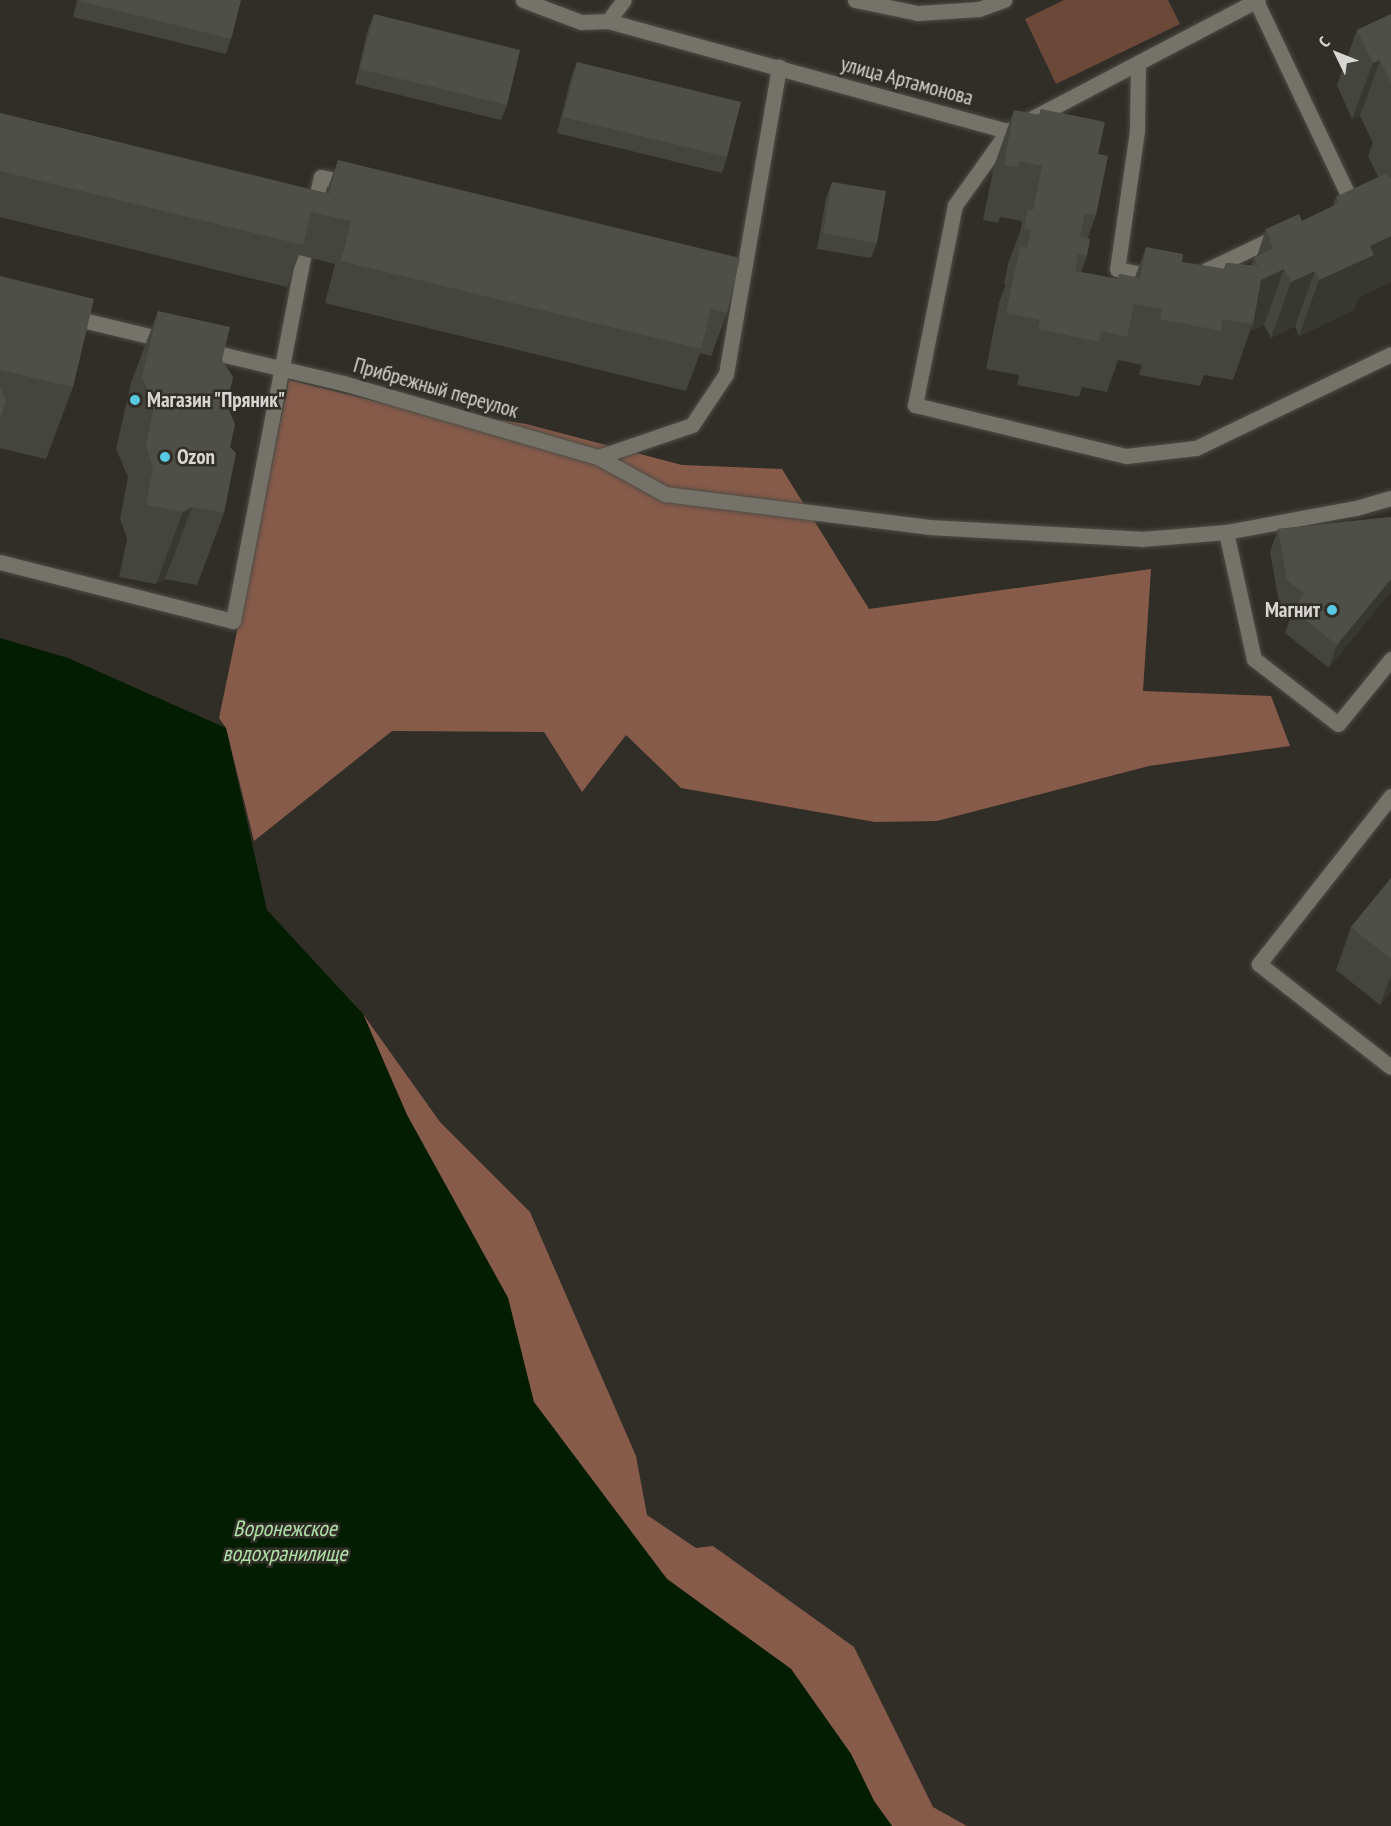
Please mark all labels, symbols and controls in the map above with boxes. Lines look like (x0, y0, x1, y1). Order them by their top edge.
north arrow (1307, 24, 1367, 84)
text: С (1314, 32, 1334, 51)
street label: улица Артамонова (838, 51, 976, 111)
street label: Прибрежный переулок (351, 352, 521, 424)
place label: Магазин "Пряник" (147, 387, 287, 413)
marker: Магазин "Пряник" (128, 393, 142, 407)
place label: Ozon (177, 444, 215, 470)
marker: Ozon (158, 450, 172, 464)
place label: Магнит (1265, 597, 1320, 623)
marker: Магнит (1325, 603, 1339, 617)
water label: Воронежское водохранилище (223, 1515, 347, 1566)

